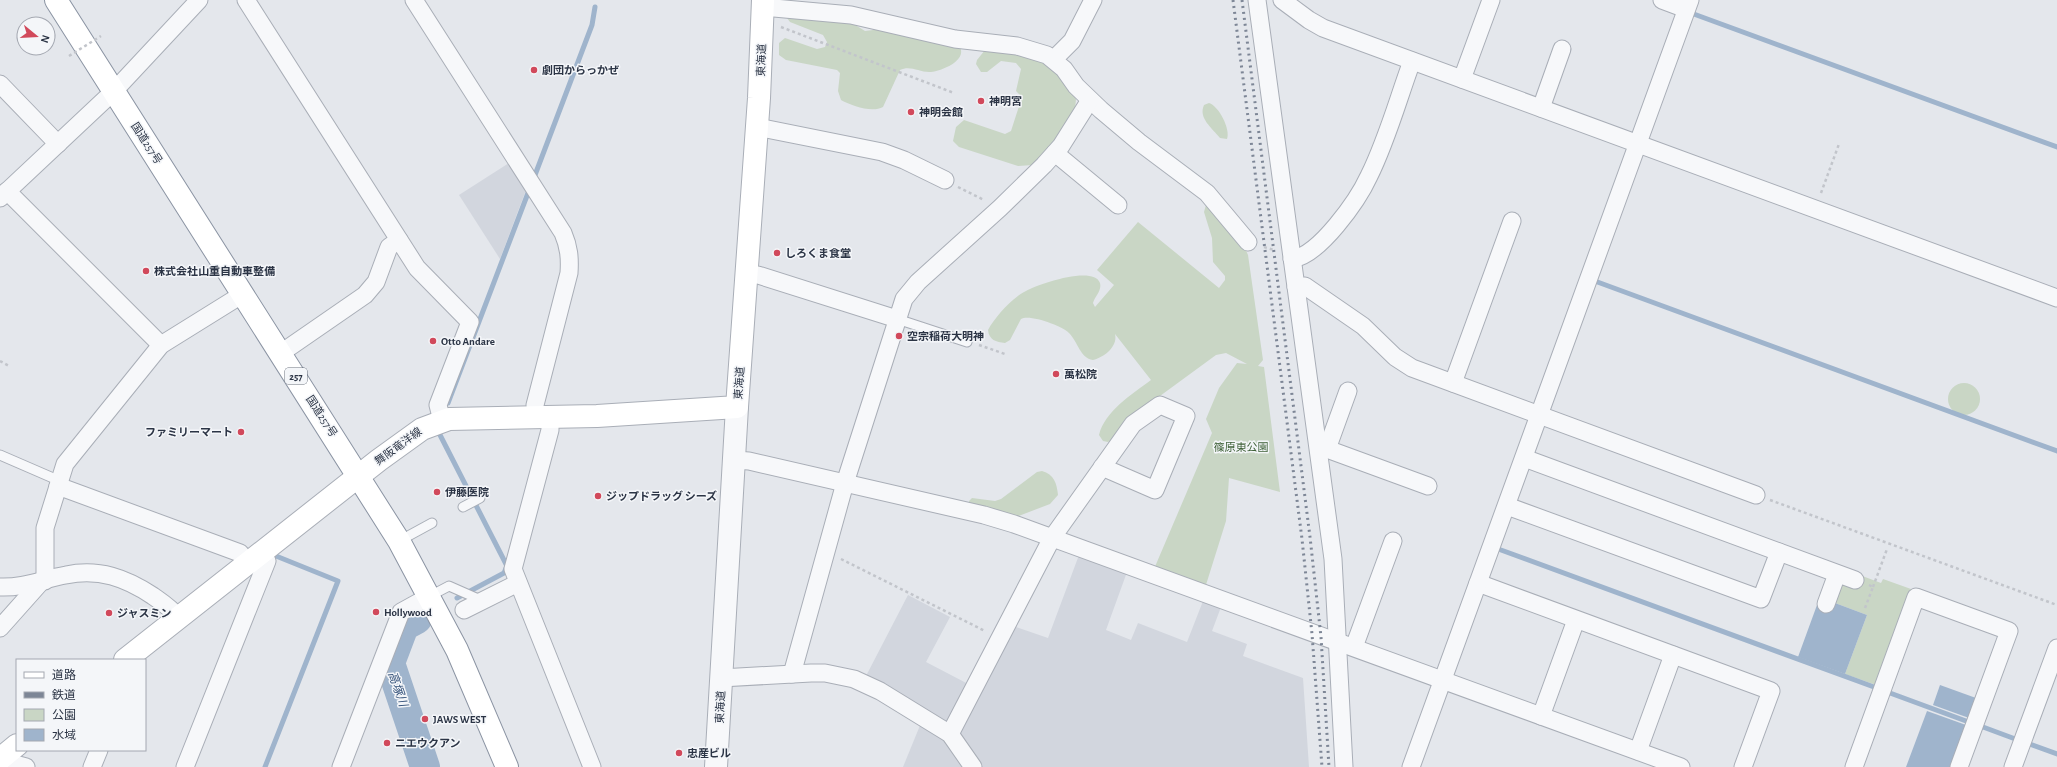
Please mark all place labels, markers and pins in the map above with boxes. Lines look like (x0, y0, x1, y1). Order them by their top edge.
place label: 劇団からっかぜ (542, 64, 619, 76)
marker: 劇団からっかぜ (529, 65, 539, 75)
place label: 神明宮 (989, 95, 1022, 107)
marker: 神明宮 (976, 96, 986, 106)
place label: 神明会館 (919, 106, 963, 118)
marker: 神明会館 (906, 107, 916, 117)
place label: しろくま食堂 (785, 247, 851, 259)
marker: しろくま食堂 (772, 248, 782, 258)
place label: 株式会社山重自動車整備 (154, 265, 275, 277)
marker: 株式会社山重自動車整備 (141, 266, 151, 276)
place label: 空宗稲荷大明神 (907, 330, 984, 342)
marker: 空宗稲荷大明神 (894, 331, 904, 341)
marker: Otto Andare (428, 336, 438, 346)
place label: Otto Andare (441, 336, 495, 347)
place label: 萬松院 (1064, 368, 1097, 380)
marker: 萬松院 (1051, 369, 1061, 379)
place label: ファミリーマート (145, 427, 233, 438)
marker: ファミリーマート (236, 427, 246, 437)
place label: 伊藤医院 (445, 486, 489, 498)
marker: 伊藤医院 (432, 487, 442, 497)
place label: ジップドラッグ シーズ (606, 490, 717, 502)
marker: ジップドラッグ シーズ (593, 491, 603, 501)
marker: Hollywood (371, 607, 381, 617)
place label: Hollywood (384, 607, 432, 618)
marker: ジャスミン (104, 608, 114, 618)
place label: ジャスミン (117, 608, 171, 619)
marker: JAWS WEST (420, 714, 430, 724)
place label: JAWS WEST (433, 714, 487, 725)
marker: ニエウクアン (382, 738, 392, 748)
place label: ニエウクアン (395, 738, 461, 749)
place label: 忠産ビル (687, 747, 731, 759)
marker: 忠産ビル (674, 748, 684, 758)

